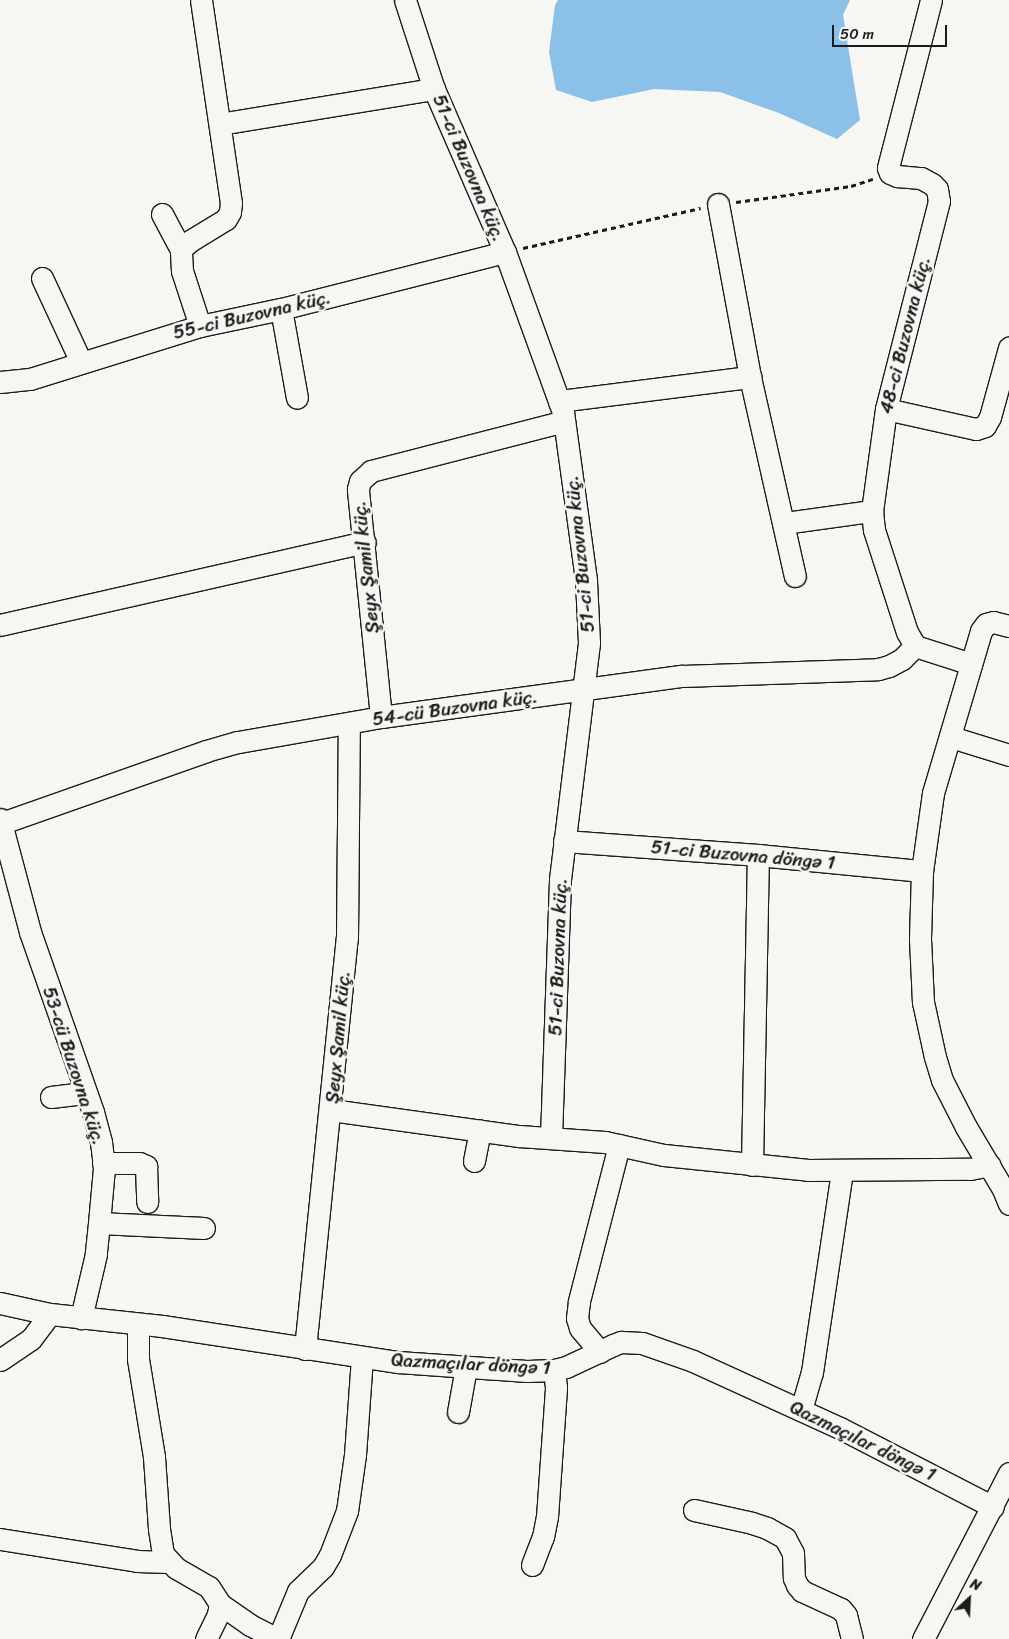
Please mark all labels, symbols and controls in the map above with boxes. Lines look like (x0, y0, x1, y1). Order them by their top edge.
scale bar (834, 15, 949, 47)
text: 50 m (840, 21, 874, 47)
street label: 51-ci Buzovna küç. (428, 91, 510, 245)
street label: 48-ci Buzovna küç. (874, 254, 936, 416)
street label: 55-ci Buzovna küç. (171, 286, 333, 344)
street label: 51-ci Buzovna küç. (560, 474, 600, 634)
street label: Şeyx Şamil küç. (348, 499, 384, 635)
street label: 54-cü Buzovna küç. (371, 685, 539, 731)
street label: 51-ci Buzovna döngə 1 (650, 836, 836, 874)
street label: 51-ci Buzovna küç. (544, 878, 572, 1036)
street label: Şeyx Şamil küç. (321, 970, 355, 1104)
street label: 53-cü Buzovna küç. (38, 984, 110, 1148)
street label: Qazmaçılar döngə 1 (391, 1348, 551, 1380)
street label: Qazmaçılar döngə 1 (786, 1396, 940, 1486)
text: N (966, 1572, 985, 1598)
north arrow (944, 1574, 994, 1624)

